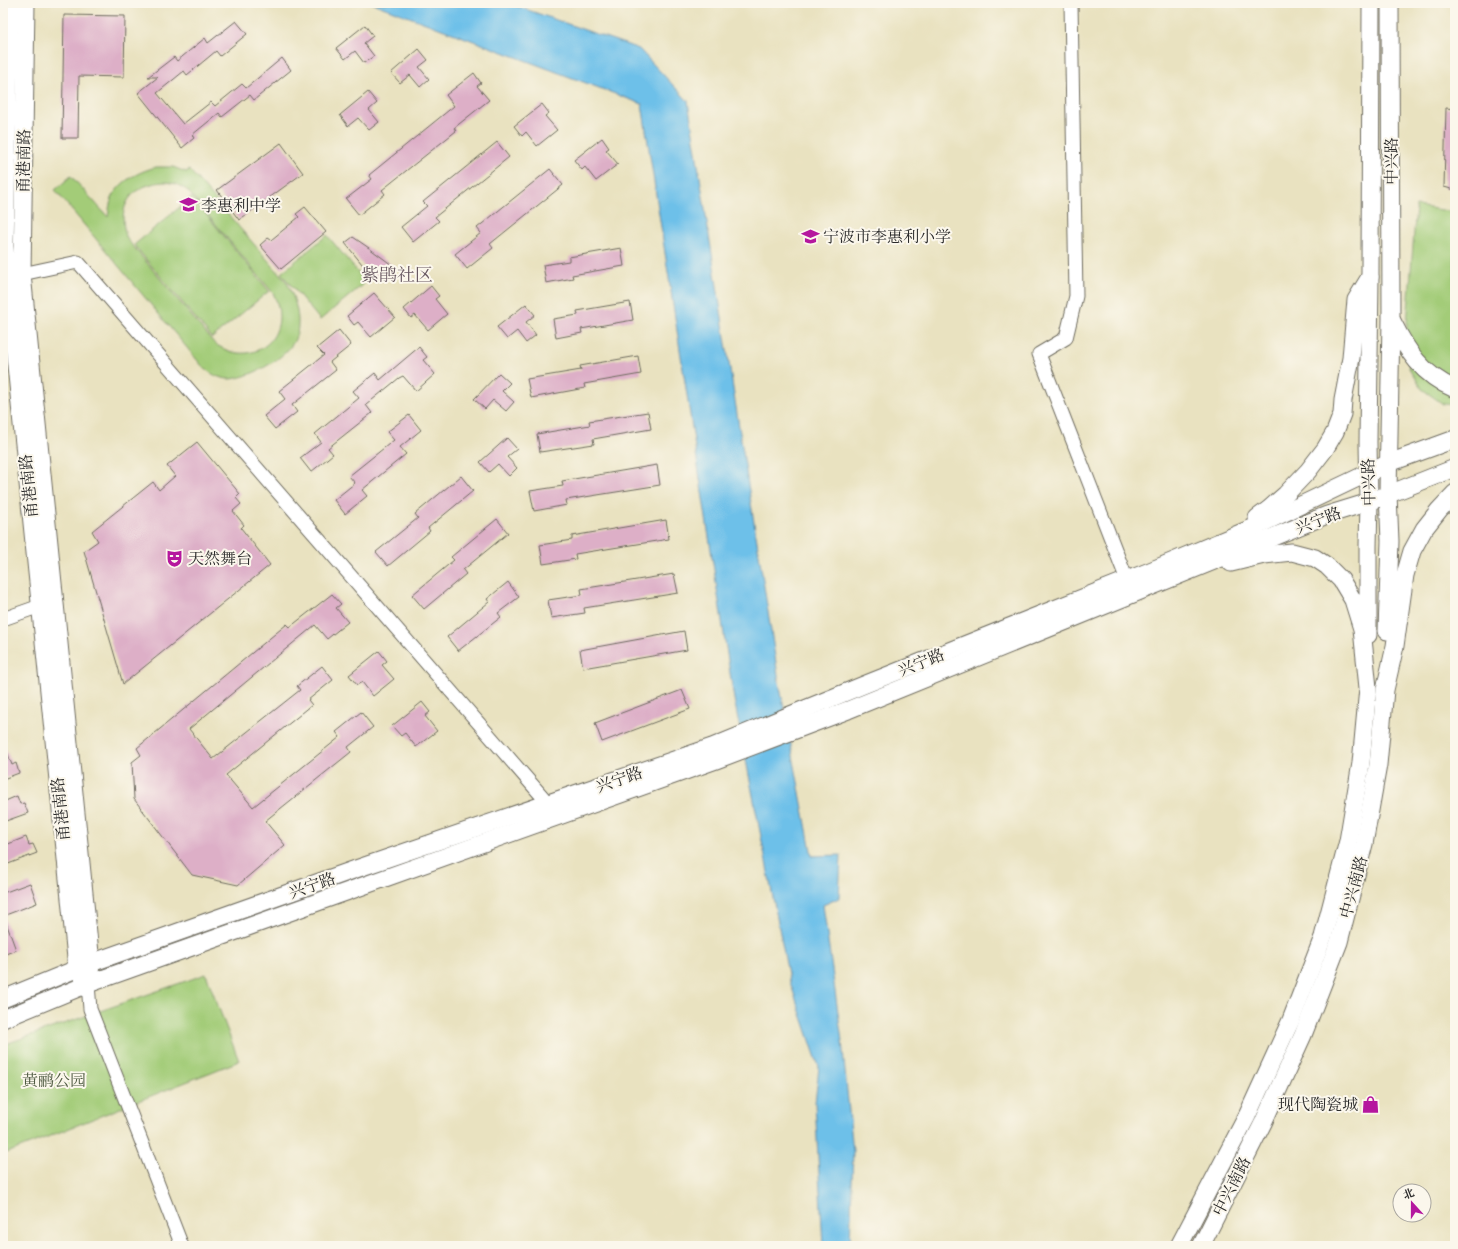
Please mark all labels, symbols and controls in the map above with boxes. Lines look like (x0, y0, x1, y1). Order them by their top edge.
street label: 甬港南路 (13, 129, 34, 193)
street label: 中兴路 (1382, 137, 1401, 185)
school or university icon: 李惠利中学 (178, 195, 198, 215)
place label: 李惠利中学 (201, 196, 281, 215)
school or university icon: 宁波市李惠利小学 (800, 226, 820, 246)
place label: 宁波市李惠利小学 (823, 227, 951, 246)
district label: 紫鹃社区 (361, 264, 433, 286)
street label: 甬港南路 (16, 453, 41, 519)
street label: 中兴路 (1359, 458, 1378, 506)
street label: 兴宁路 (1292, 503, 1344, 538)
theatre icon: 天然舞台 (165, 548, 185, 568)
place label: 天然舞台 (188, 549, 252, 568)
street label: 兴宁路 (895, 645, 947, 680)
street label: 兴宁路 (593, 763, 645, 796)
street label: 甬港南路 (48, 776, 73, 842)
street label: 中兴南路 (1336, 854, 1371, 921)
street label: 兴宁路 (286, 869, 338, 902)
park label: 黄鹂公园 (22, 1071, 86, 1090)
shop icon: 现代陶瓷城 (1361, 1094, 1381, 1114)
place label: 现代陶瓷城 (1278, 1095, 1358, 1114)
street label: 中兴南路 (1208, 1153, 1254, 1219)
north arrow (1392, 1183, 1432, 1223)
text: 北 (1401, 1186, 1416, 1202)

